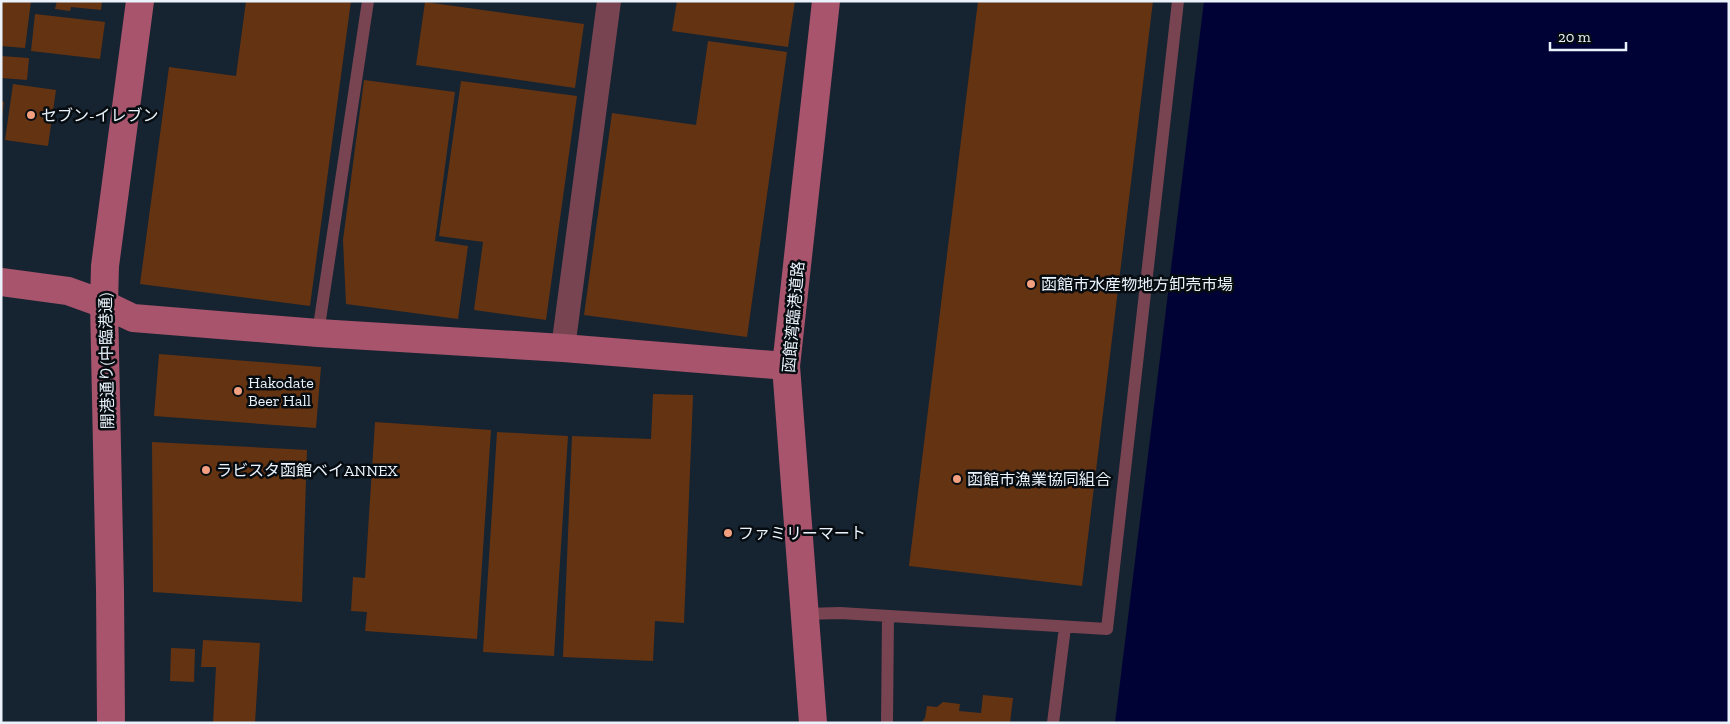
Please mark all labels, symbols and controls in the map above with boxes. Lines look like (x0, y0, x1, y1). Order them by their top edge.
scale bar (1550, 20, 1626, 52)
text: 20 m (1558, 28, 1591, 46)
place label: セブン-イレブン (41, 106, 159, 125)
marker: セブン-イレブン (25, 109, 37, 121)
street label: 函館湾臨港道路 (779, 260, 808, 374)
place label: 函館市水産物地方卸売市場 (1041, 275, 1233, 294)
marker: 函館市水産物地方卸売市場 (1025, 278, 1037, 290)
street label: 開港通り(中臨港通) (96, 292, 117, 430)
place label: Hakodate Beer Hall (248, 373, 314, 410)
marker: Hakodate Beer Hall (232, 385, 244, 397)
place label: ラビスタ函館ベイANNEX (216, 461, 398, 480)
marker: ラビスタ函館ベイANNEX (200, 464, 212, 476)
place label: 函館市漁業協同組合 (967, 470, 1111, 489)
marker: 函館市漁業協同組合 (951, 473, 963, 485)
place label: ファミリーマート (738, 524, 866, 543)
marker: ファミリーマート (722, 527, 734, 539)

